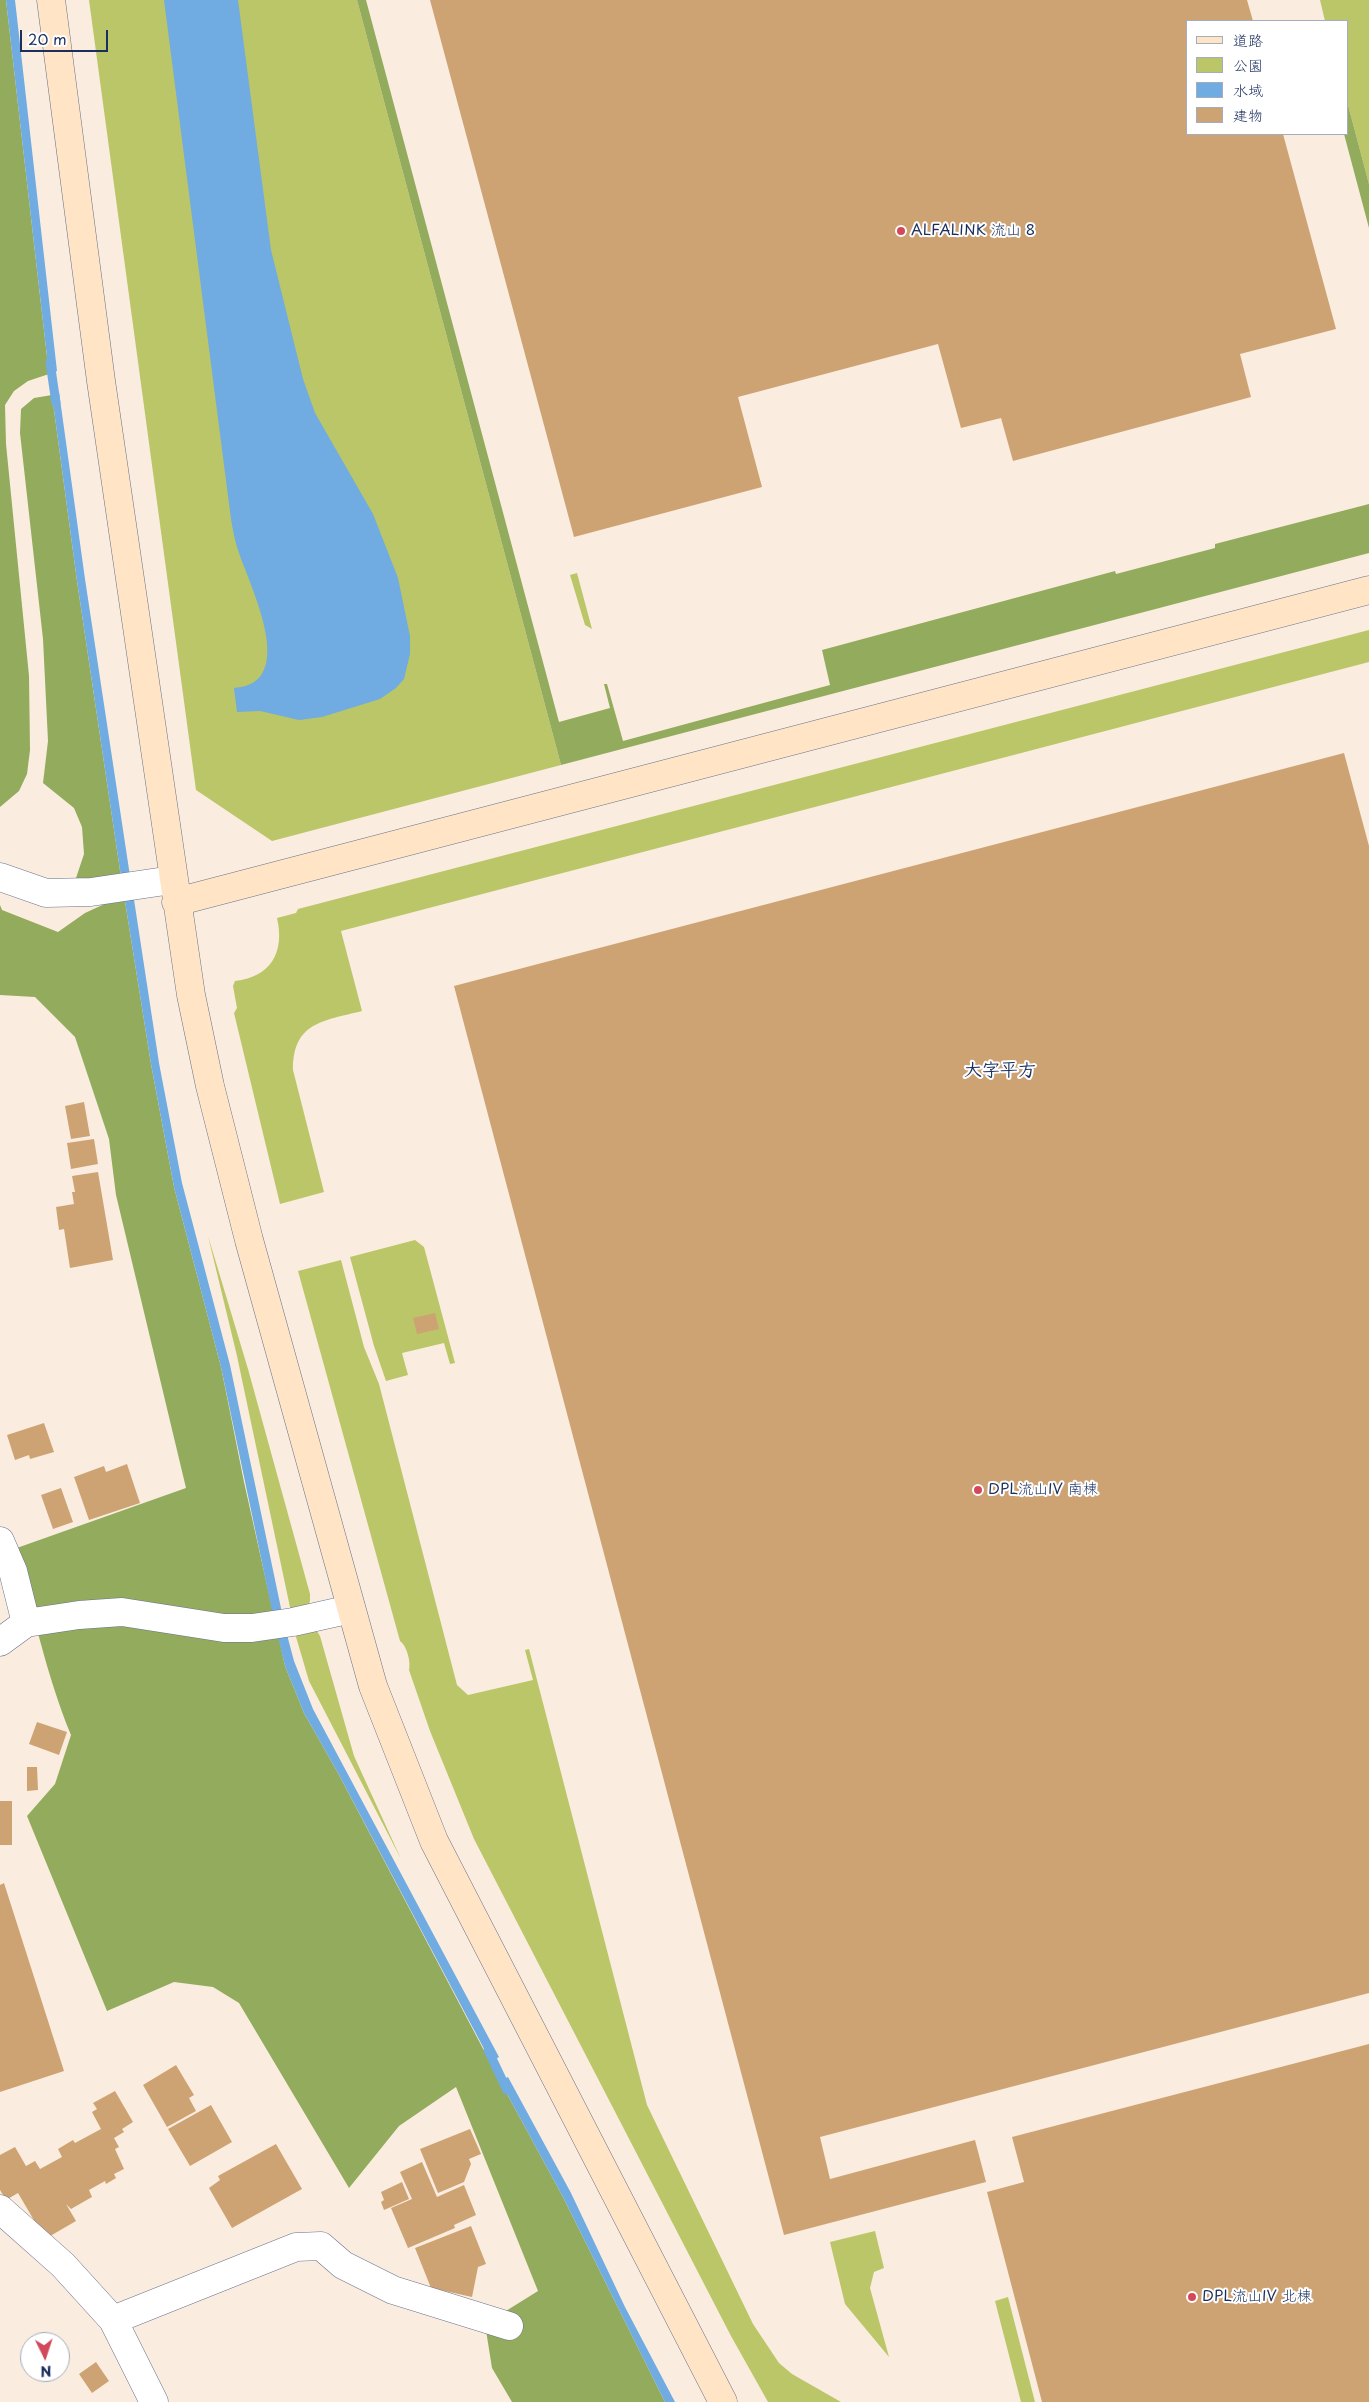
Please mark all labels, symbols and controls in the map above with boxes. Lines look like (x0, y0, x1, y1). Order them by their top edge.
scale bar (22, 20, 110, 52)
legend (1186, 20, 1349, 135)
text: 20 m (28, 27, 67, 50)
text: 道路 (1233, 28, 1263, 51)
text: 公園 (1233, 53, 1263, 76)
text: 水域 (1233, 78, 1263, 101)
text: 建物 (1233, 103, 1263, 126)
place label: ALFALINK 流山 8 (911, 222, 1035, 240)
marker: ALFALINK 流山 8 (895, 225, 907, 237)
district label: 大字平方 (964, 1060, 1036, 1082)
place label: DPL流山IV 南棟 (988, 1481, 1098, 1499)
marker: DPL流山IV 南棟 (972, 1484, 984, 1496)
place label: DPL流山IV 北棟 (1202, 2288, 1312, 2306)
marker: DPL流山IV 北棟 (1186, 2291, 1198, 2303)
north arrow (20, 2332, 70, 2382)
text: N (40, 2361, 52, 2382)

